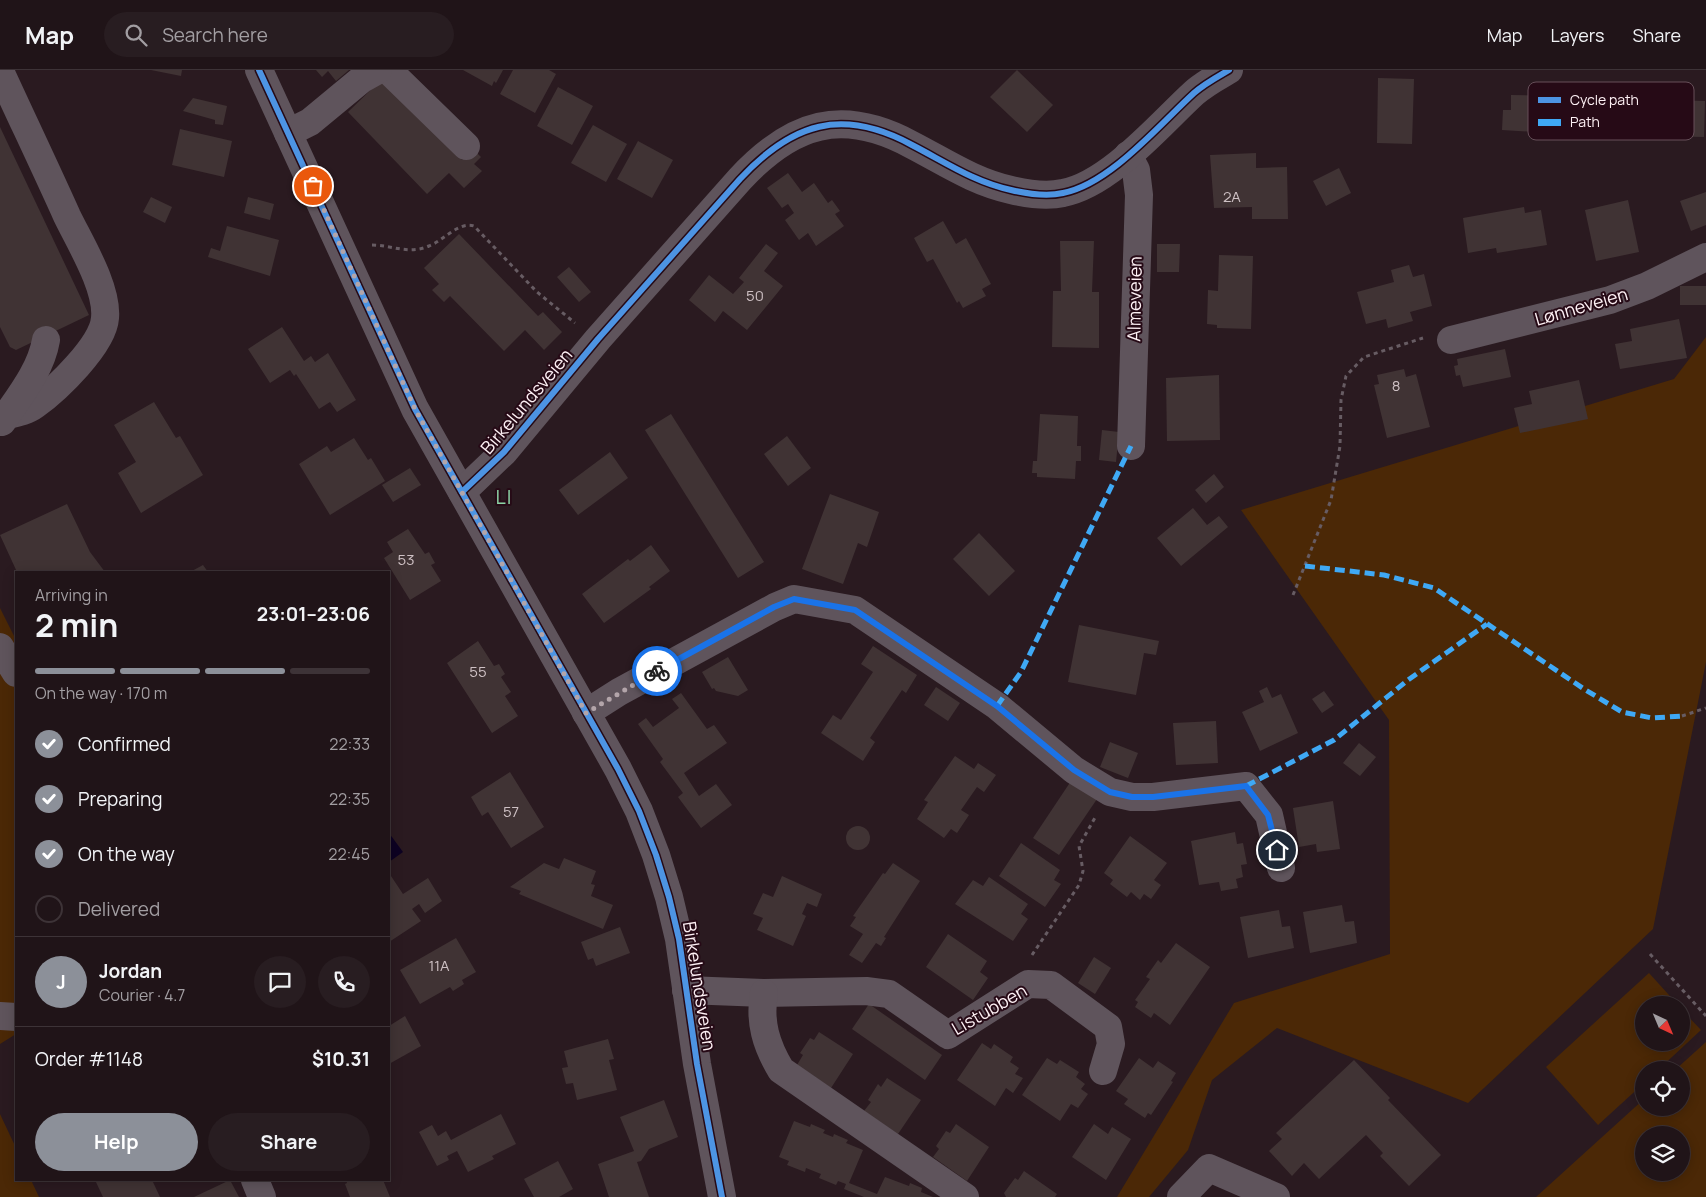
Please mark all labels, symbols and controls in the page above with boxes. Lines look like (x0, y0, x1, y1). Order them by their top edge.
search box (104, 12, 454, 57)
text: Map (25, 18, 74, 51)
icon: search (122, 21, 150, 49)
text: Search here (162, 22, 268, 48)
text: Map (1487, 23, 1522, 47)
text: Layers (1550, 23, 1604, 47)
text: Share (1632, 23, 1681, 47)
legend (1528, 82, 1694, 140)
text: Cycle path (1570, 90, 1639, 109)
text: Path (1570, 112, 1600, 131)
pin (292, 165, 334, 207)
icon: bag (299, 172, 327, 200)
house number: 2A (1223, 186, 1241, 207)
street label: Almeveien (1121, 256, 1147, 342)
street label: Lønneveien (1532, 281, 1630, 331)
house number: 50 (746, 285, 764, 306)
street label: Birkelundsveien (475, 343, 577, 459)
house number: 8 (1392, 375, 1400, 396)
district label: LI (496, 483, 512, 510)
house number: 53 (398, 549, 414, 570)
text: Arriving in (35, 584, 108, 606)
text: 23:01–23:06 (257, 601, 370, 627)
text: 2 min (35, 603, 118, 647)
courier (632, 646, 682, 696)
icon: bike (643, 657, 671, 685)
house number: 55 (469, 661, 487, 682)
text: On the way · 170 m (35, 682, 167, 704)
icon: check (35, 730, 63, 758)
text: Confirmed (78, 731, 171, 757)
text: 22:33 (329, 733, 370, 755)
icon: check (35, 785, 63, 813)
text: Preparing (78, 786, 163, 812)
text: 22:35 (329, 788, 370, 810)
house number: 57 (503, 801, 519, 822)
pin (1256, 829, 1298, 871)
icon: home (1263, 836, 1291, 864)
icon: check (35, 840, 63, 868)
text: On the way (78, 841, 175, 867)
text: 22:45 (328, 843, 370, 865)
text: Delivered (78, 896, 160, 922)
street label: Birkelundsveien (678, 920, 722, 1052)
house number: 11A (428, 955, 450, 976)
button: chat (254, 956, 306, 1008)
button: phone (318, 956, 370, 1008)
text: Jordan (99, 958, 162, 984)
text: J (56, 969, 66, 995)
street label: Listubben (947, 978, 1031, 1040)
text: Courier · 4.7 (99, 984, 185, 1006)
north arrow (1635, 996, 1690, 1051)
map controls (1635, 996, 1690, 1181)
text: Order #1148 (35, 1046, 143, 1072)
text: $10.31 (312, 1046, 370, 1072)
button: locate (1635, 1061, 1690, 1116)
button: Help (35, 1113, 198, 1171)
button: Share (208, 1113, 370, 1171)
button: layers (1635, 1126, 1690, 1181)

